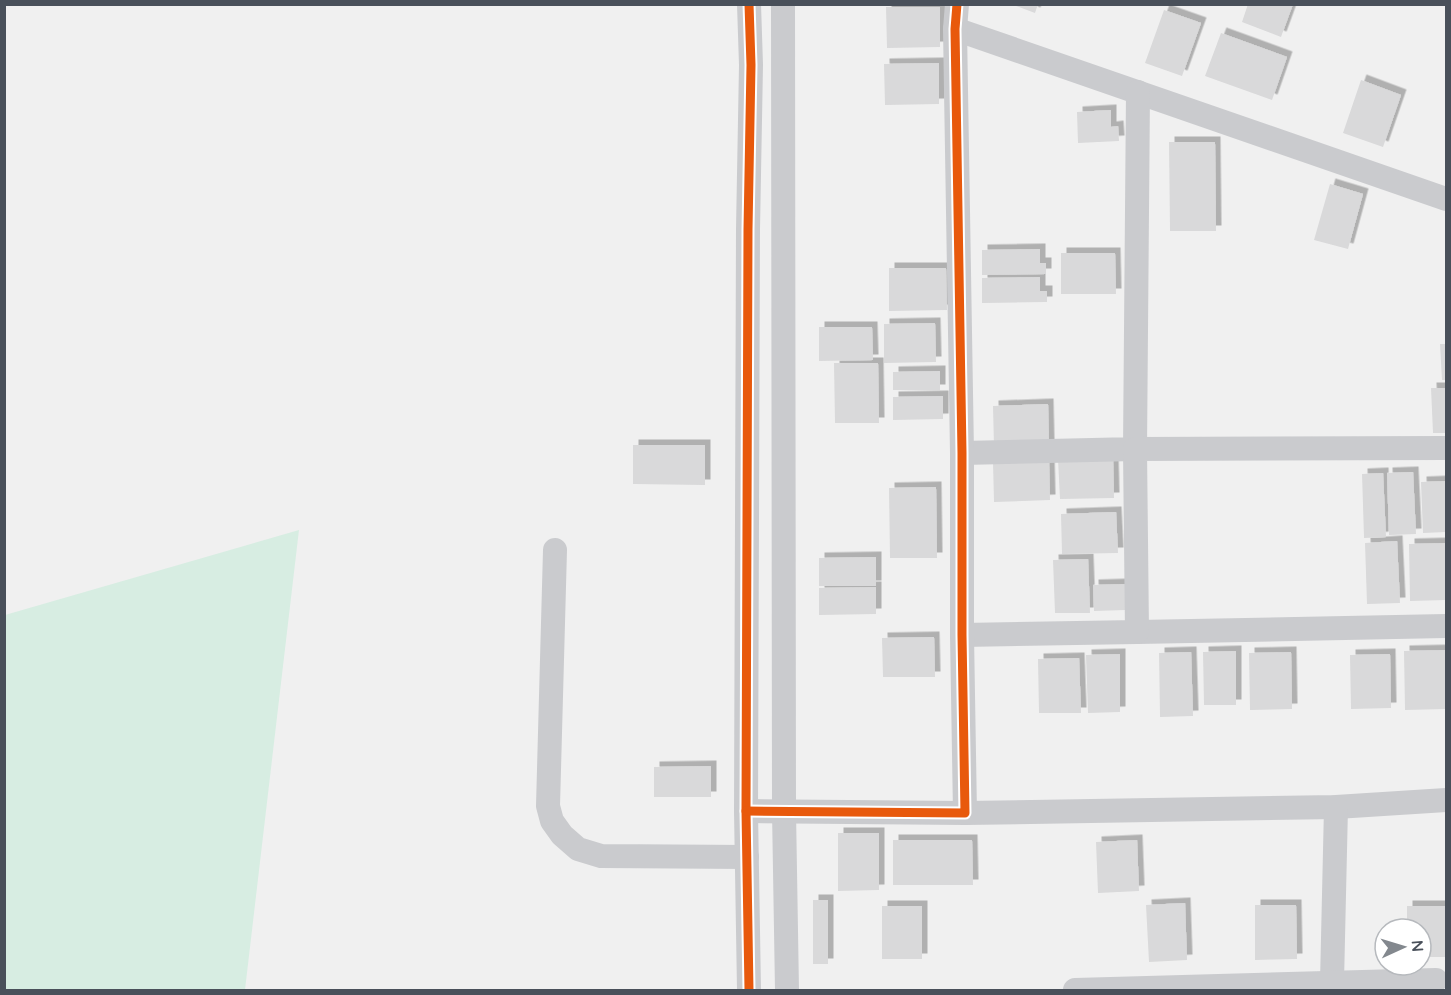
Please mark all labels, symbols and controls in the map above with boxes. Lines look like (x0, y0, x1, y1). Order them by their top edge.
north arrow (1373, 917, 1433, 977)
text: N (1408, 939, 1428, 953)

